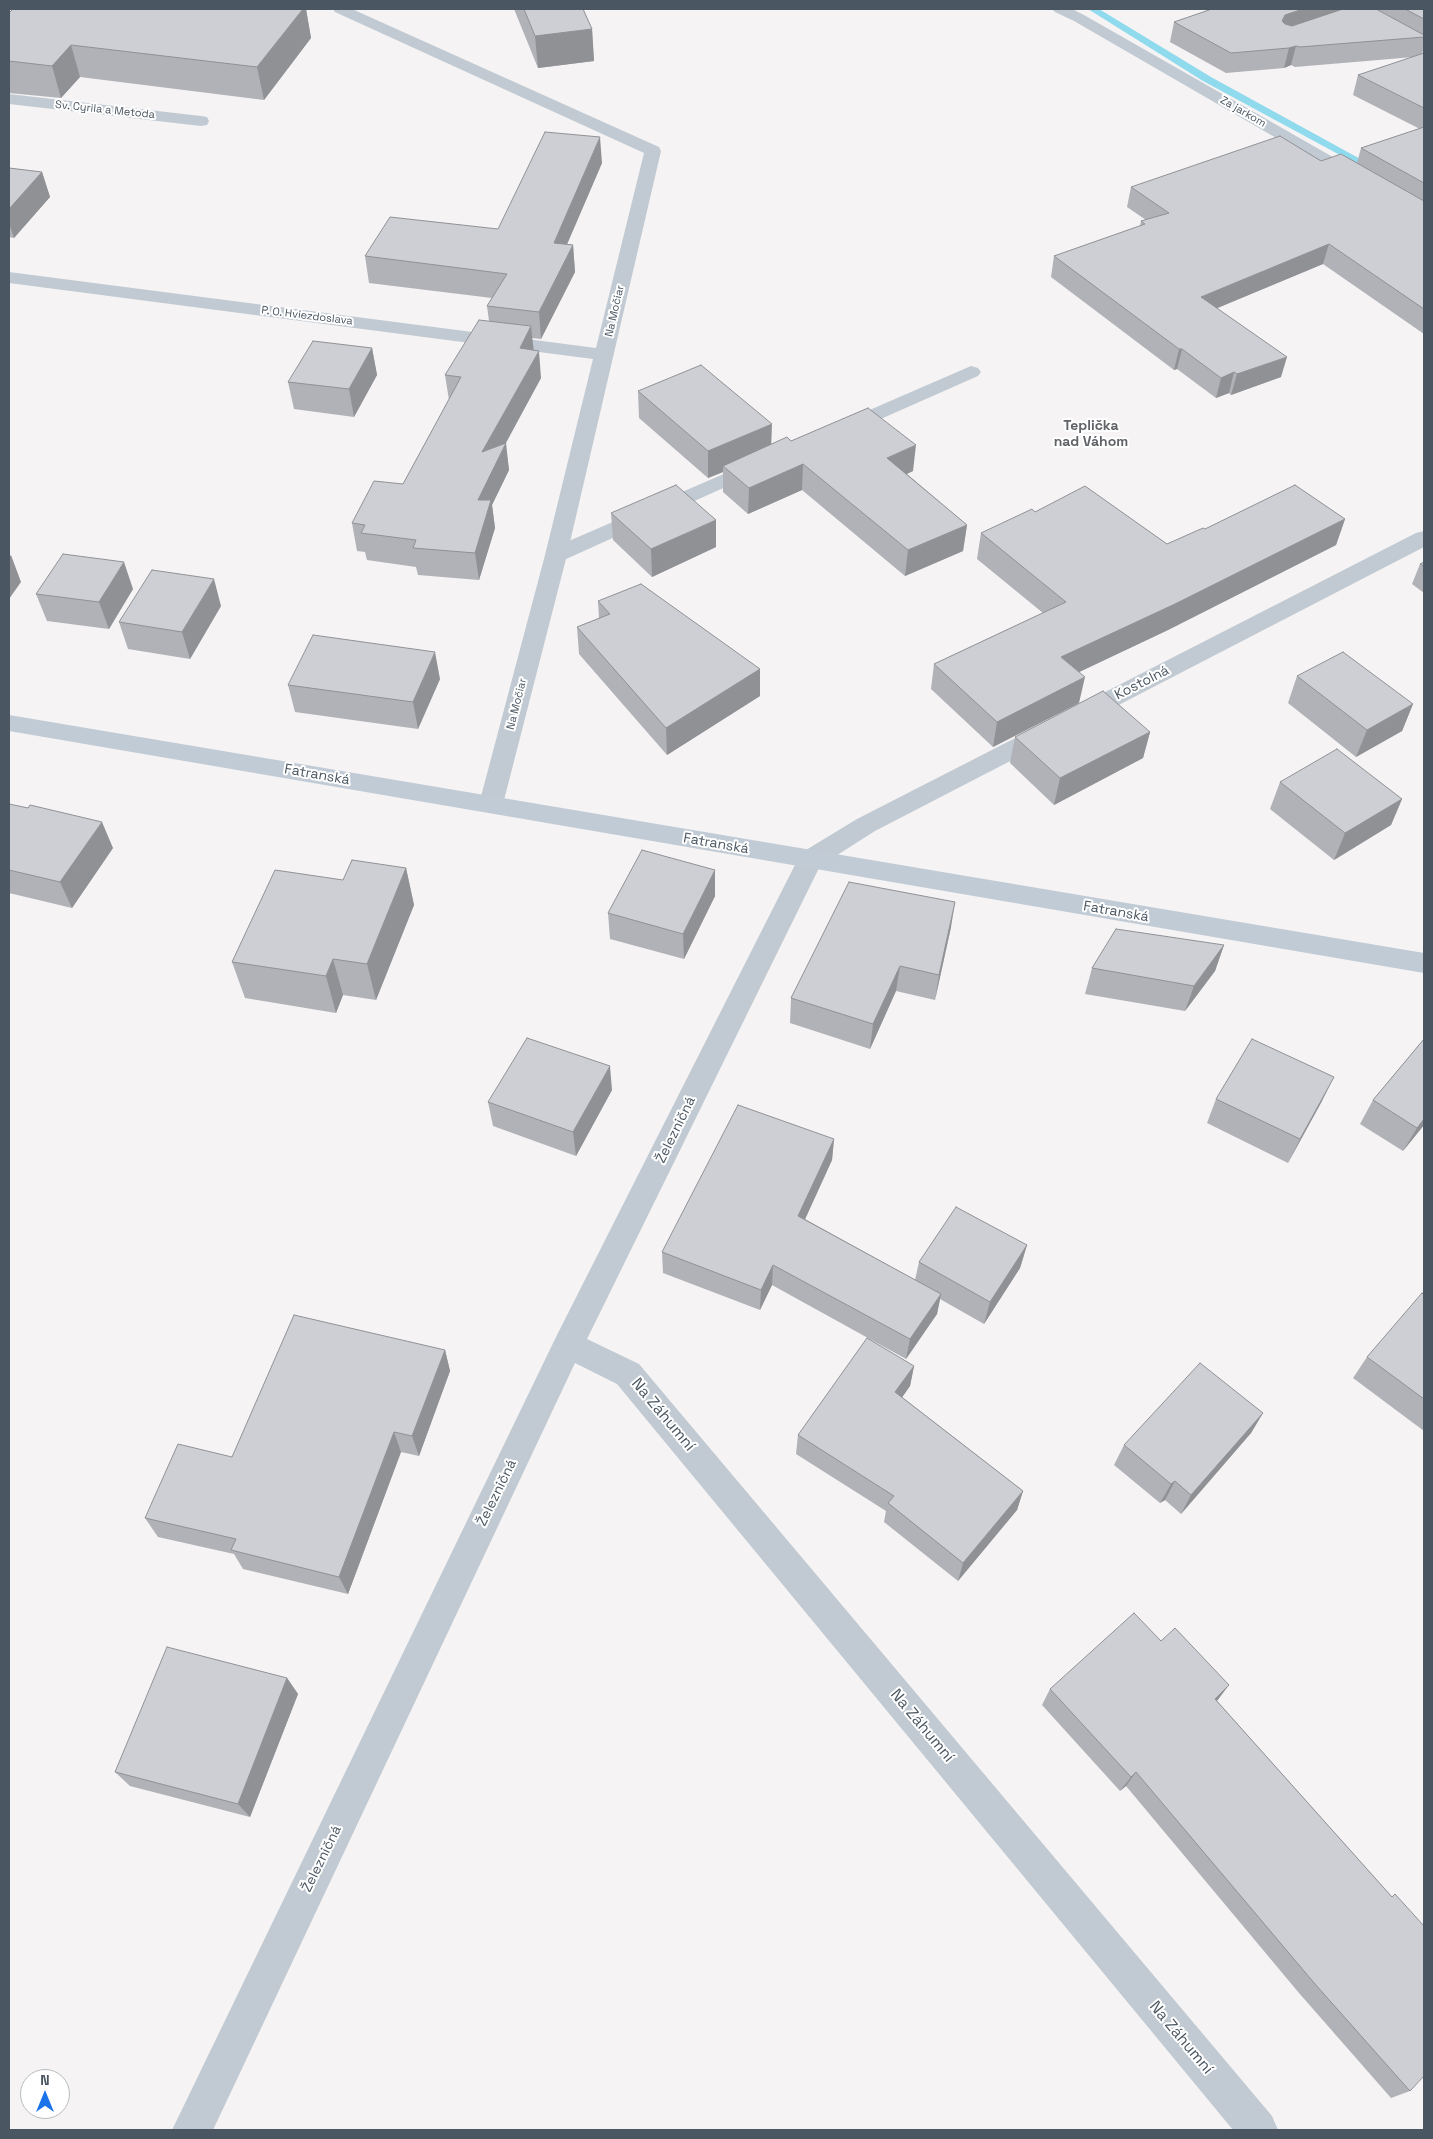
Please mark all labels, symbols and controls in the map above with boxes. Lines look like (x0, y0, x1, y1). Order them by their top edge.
street label: Za jarkom (1218, 94, 1268, 130)
street label: Sv. Cyrila a Metoda (54, 98, 156, 122)
street label: Na Močiar (603, 284, 627, 338)
street label: P. O. Hviezdoslava (261, 304, 353, 328)
district label: Teplička nad Váhom (1054, 418, 1128, 451)
street label: Kostolná (1112, 662, 1172, 704)
street label: Na Močiar (504, 677, 530, 731)
street label: Fatranská (283, 761, 351, 789)
street label: Fatranská (682, 830, 750, 858)
street label: Fatranská (1082, 898, 1150, 926)
street label: Železničná (653, 1094, 699, 1166)
street label: Na Záhumní (627, 1375, 699, 1455)
street label: Železničná (474, 1457, 520, 1529)
street label: Na Záhumní (886, 1686, 958, 1766)
street label: Železničná (299, 1823, 345, 1895)
street label: Na Záhumní (1145, 1998, 1217, 2078)
north arrow (20, 2069, 70, 2119)
text: N (40, 2071, 50, 2089)

